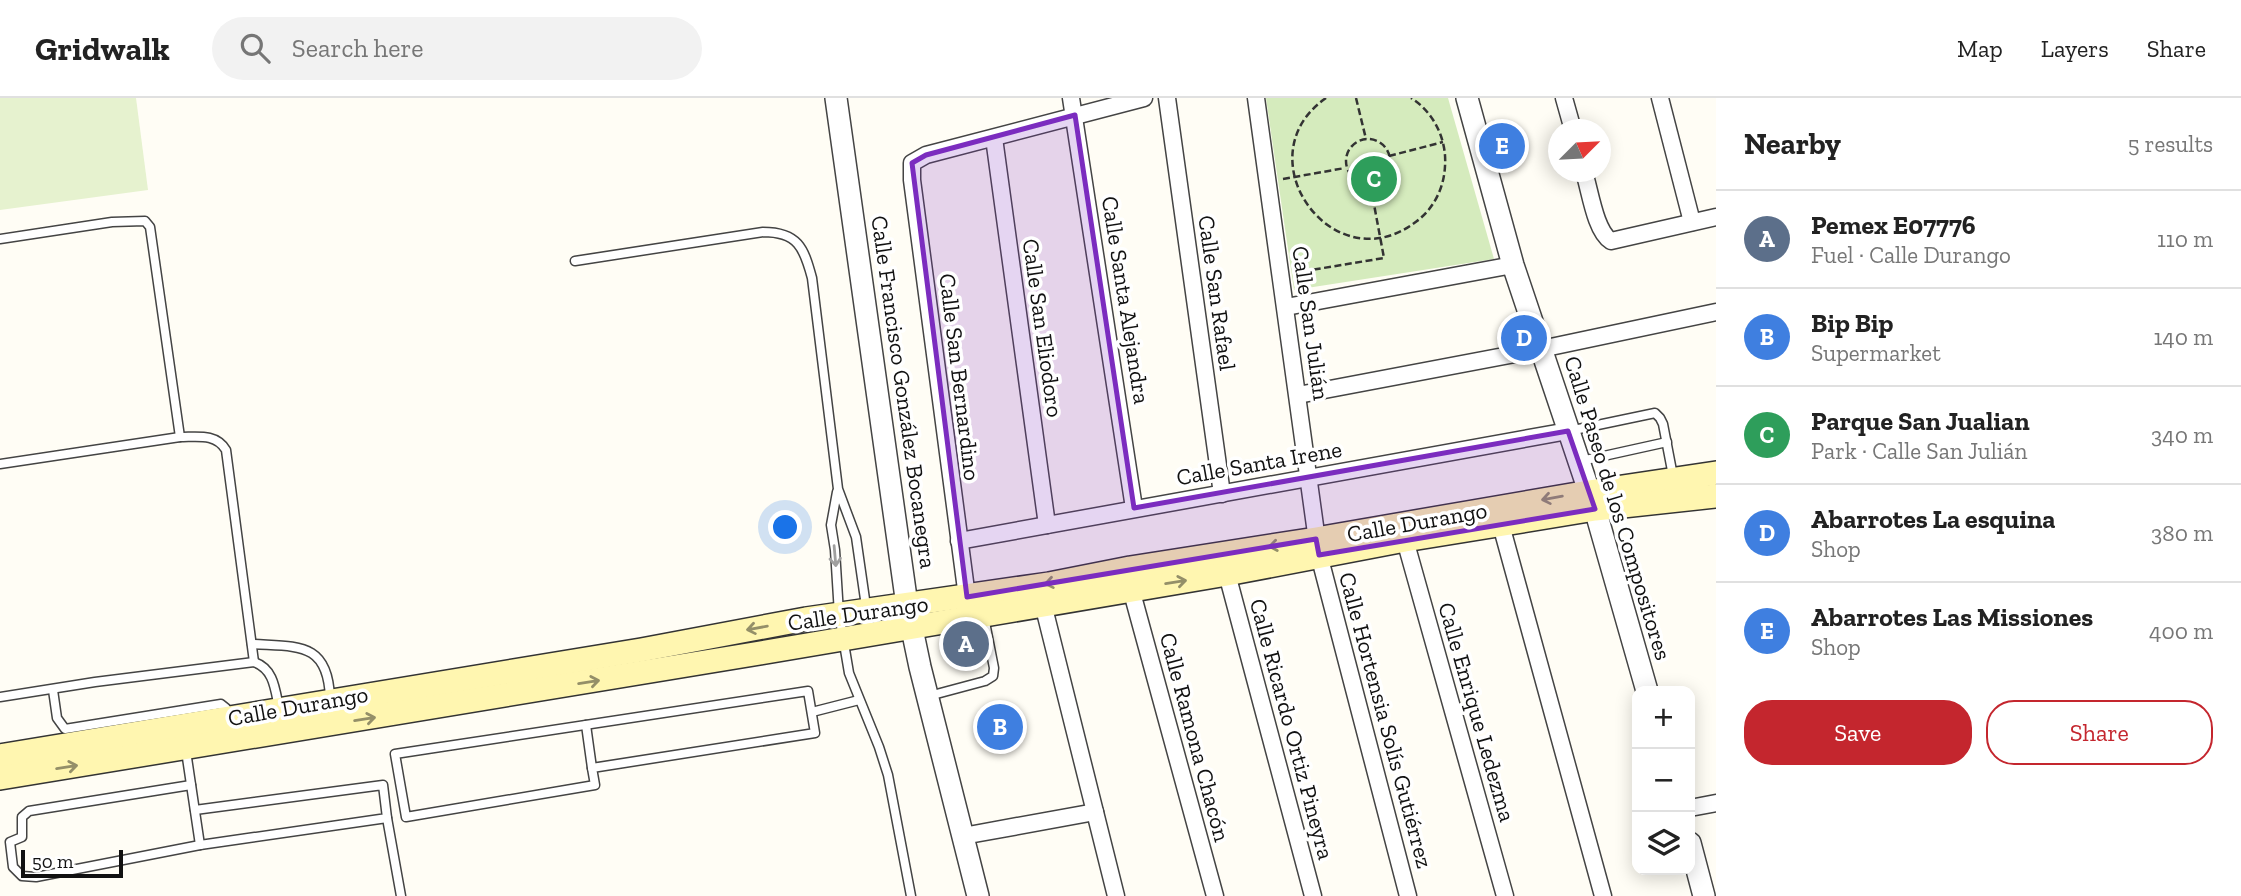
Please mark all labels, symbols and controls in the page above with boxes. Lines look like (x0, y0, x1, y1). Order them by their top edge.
search box (212, 17, 702, 80)
text: Gridwalk (35, 29, 170, 68)
icon: search (236, 29, 274, 67)
text: Search here (292, 32, 424, 64)
text: Map (1957, 34, 2003, 63)
text: Layers (2041, 34, 2109, 63)
text: Share (2147, 34, 2206, 63)
north arrow (1548, 119, 1611, 182)
pin: E (1479, 120, 1525, 172)
text: Nearby (1744, 126, 1841, 162)
text: 5 results (2128, 130, 2213, 158)
pin: C (1351, 153, 1397, 205)
street label: Calle Santa Alejandra (1096, 194, 1156, 406)
text: Pemex E07776 (1811, 209, 1976, 241)
street label: Calle San Rafael (1192, 213, 1242, 373)
street label: Calle Francisco González Bocanegra (865, 214, 943, 570)
text: A (1759, 225, 1775, 253)
text: 110 m (2157, 225, 2213, 253)
street label: Calle San Eliodoro (1017, 237, 1069, 419)
text: Fuel · Calle Durango (1811, 241, 2011, 269)
street label: Calle San Julián (1286, 244, 1336, 402)
street label: Calle San Bernardino (933, 272, 987, 482)
text: Bip Bip (1811, 307, 1893, 339)
pin: D (1501, 312, 1547, 364)
text: B (1760, 323, 1774, 351)
text: 140 m (2153, 323, 2213, 351)
text: Supermarket (1811, 339, 1941, 367)
street label: Calle Paseo de los Compositores (1558, 353, 1678, 663)
text: Parque San Jualian (1811, 405, 2030, 437)
text: C (1760, 421, 1774, 449)
text: 340 m (2151, 421, 2213, 449)
street label: Calle Santa Irene (1174, 435, 1344, 491)
text: Park · Calle San Julián (1811, 437, 2027, 465)
one-way arrow (1541, 492, 1564, 505)
street label: Calle Durango (1345, 496, 1489, 548)
text: Abarrotes La esquina (1811, 503, 2055, 535)
your location (768, 510, 802, 544)
text: D (1759, 519, 1775, 547)
text: 380 m (2151, 519, 2213, 547)
text: Shop (1811, 535, 1861, 563)
one-way arrow (1268, 539, 1291, 552)
one-way arrow (829, 544, 842, 567)
street label: Calle Hortensia Solís Gutiérrez (1333, 569, 1439, 871)
one-way arrow (1164, 575, 1186, 588)
one-way arrow (1044, 576, 1067, 590)
street label: Calle Durango (786, 589, 930, 637)
street label: Calle Ricardo Ortiz Pineyra (1244, 595, 1340, 863)
street label: Calle Enrique Ledezma (1432, 599, 1522, 825)
text: Abarrotes Las Missiones (1811, 601, 2093, 633)
text: E (1760, 617, 1774, 645)
text: 400 m (2149, 617, 2213, 645)
pin: A (943, 618, 989, 670)
one-way arrow (746, 622, 769, 635)
street label: Calle Ramona Chacón (1154, 629, 1236, 845)
text: Shop (1811, 633, 1861, 661)
one-way arrow (577, 675, 600, 688)
street label: Calle Durango (226, 680, 370, 732)
map controls (1632, 686, 1695, 875)
button: + (1632, 686, 1695, 749)
button: Save (1744, 700, 1972, 765)
button: Share (1986, 700, 2213, 765)
pin: B (977, 701, 1023, 753)
one-way arrow (353, 712, 375, 725)
button: − (1632, 749, 1695, 812)
one-way arrow (55, 760, 78, 773)
button: layers (1632, 812, 1695, 875)
scale bar (21, 847, 122, 879)
text: 50 m (32, 850, 73, 873)

